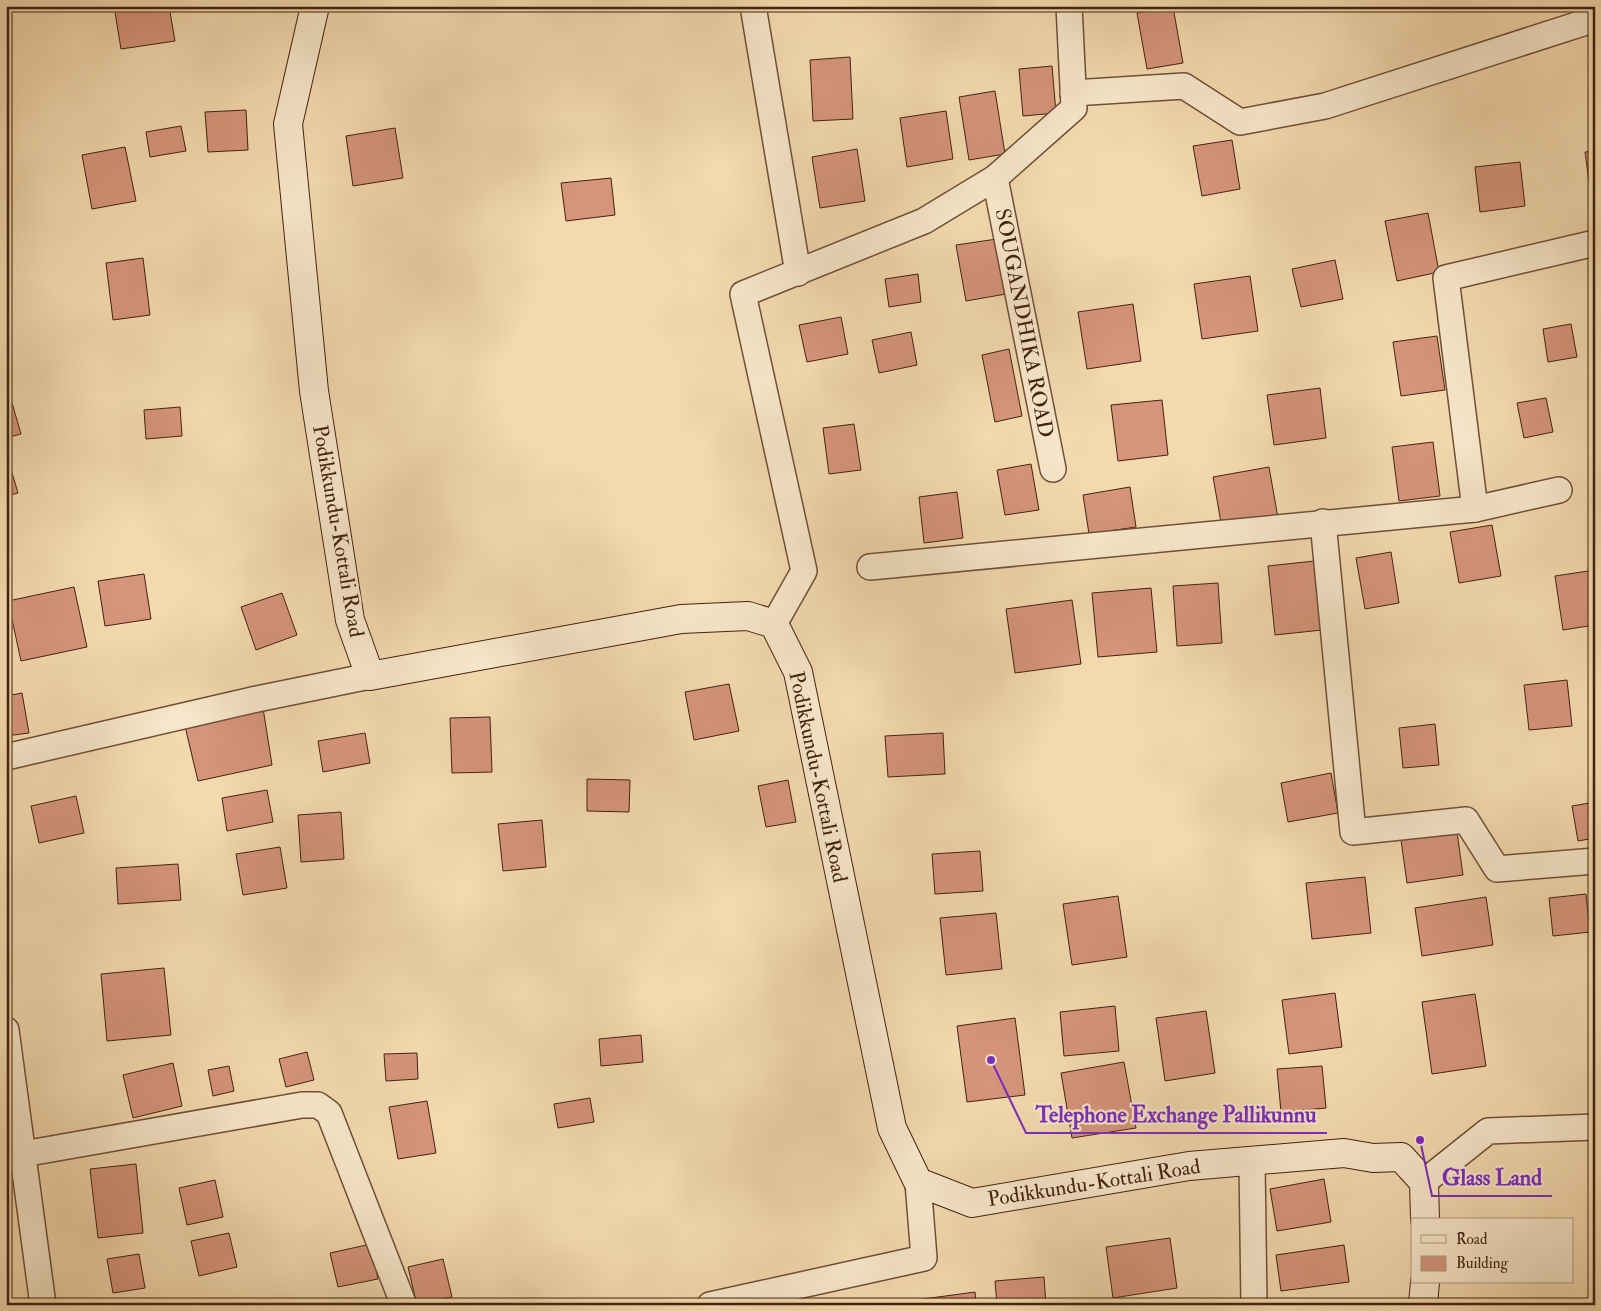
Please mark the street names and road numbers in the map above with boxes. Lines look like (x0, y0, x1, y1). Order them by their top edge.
street label: SOUGANDHIKA ROAD (989, 206, 1059, 440)
street label: Podikkundu-Kottali Road (306, 423, 370, 640)
street label: Podikkundu-Kottali Road (782, 669, 854, 886)
street label: Podikkundu-Kottali Road (986, 1153, 1203, 1213)

